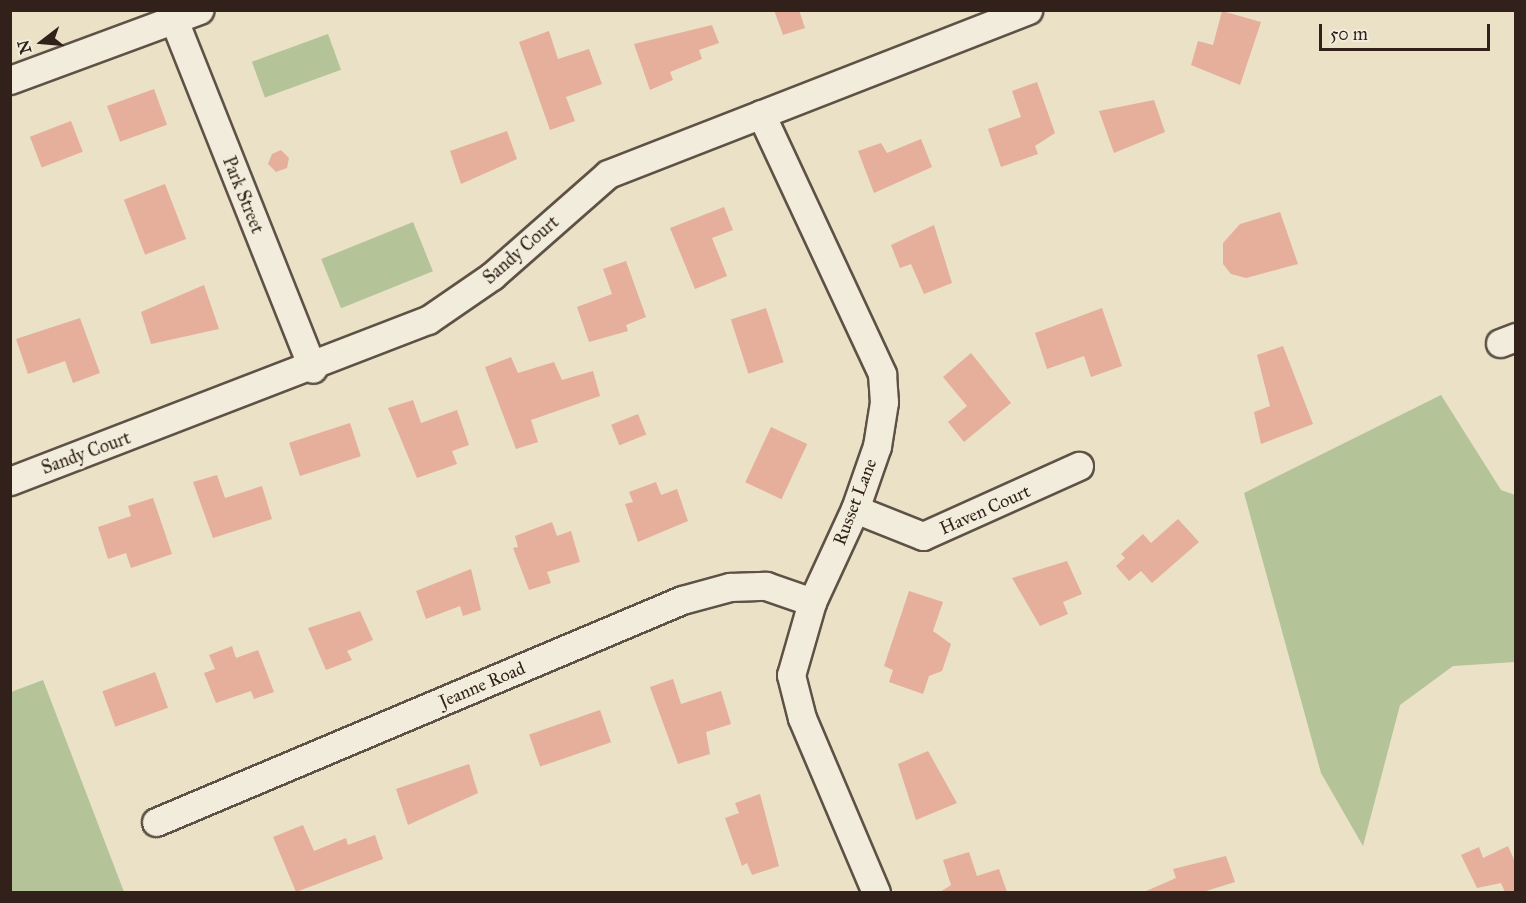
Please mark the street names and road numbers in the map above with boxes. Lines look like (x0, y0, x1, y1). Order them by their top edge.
street label: Park Street (218, 153, 268, 237)
street label: Sandy Court (479, 211, 563, 289)
street label: Sandy Court (39, 427, 133, 479)
street label: Russet Lane (829, 456, 881, 548)
street label: Haven Court (936, 480, 1034, 540)
street label: Jeanne Road (436, 657, 528, 713)

